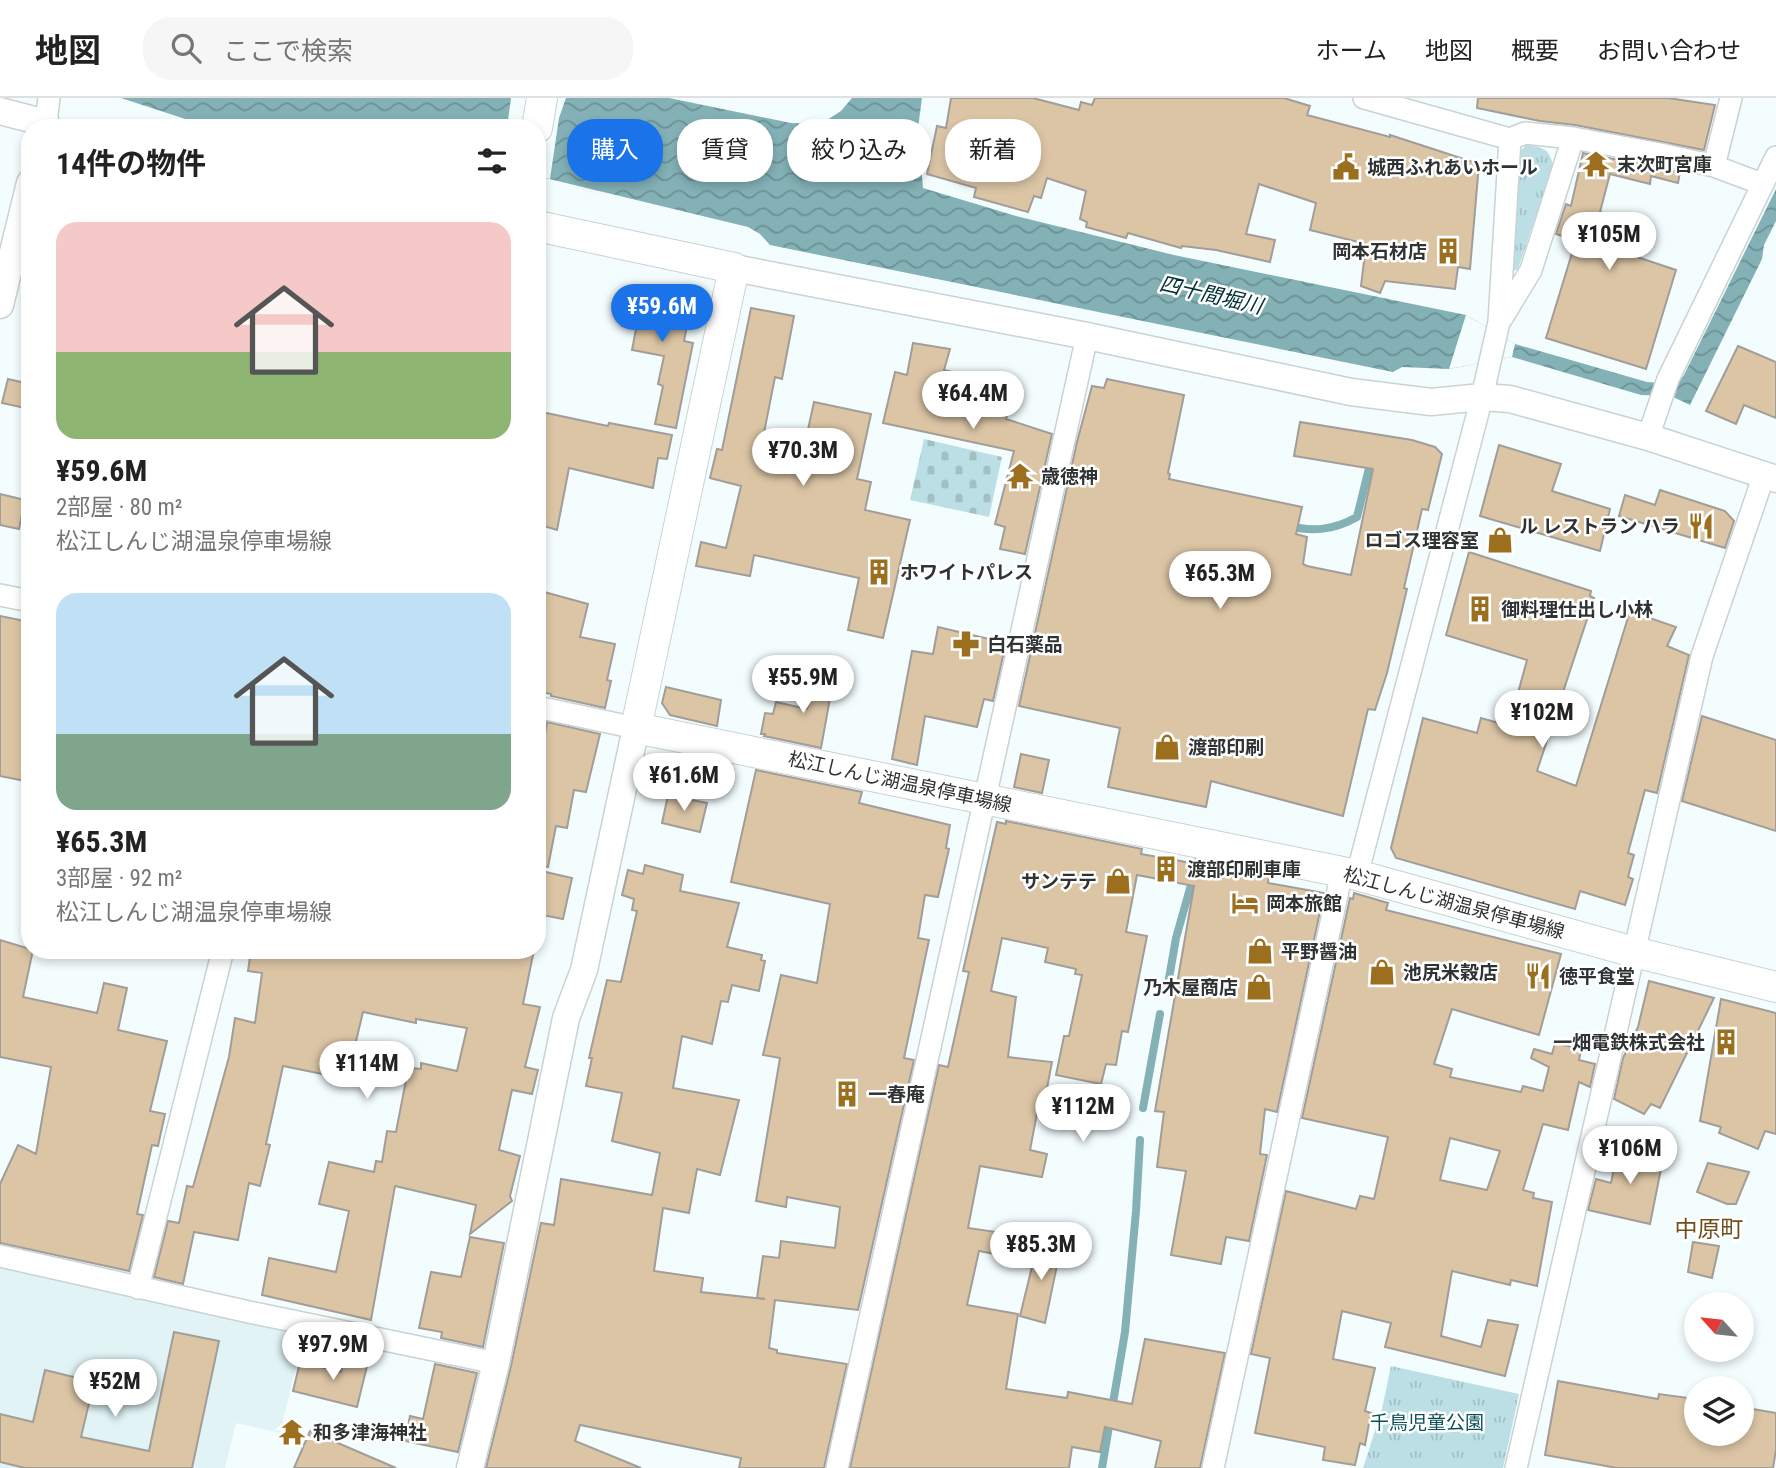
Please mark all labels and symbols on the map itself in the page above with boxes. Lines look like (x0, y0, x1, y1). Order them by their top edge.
temple icon: 末次町宮庫 (1581, 149, 1611, 179)
public building icon: 城西ふれあいホール (1331, 152, 1361, 182)
place label: 末次町宮庫 (1617, 153, 1712, 176)
place label: 城西ふれあいホール (1367, 156, 1538, 179)
pin: ¥105M (1560, 212, 1658, 272)
building icon: 岡本石材店 (1433, 236, 1463, 266)
place label: 岡本石材店 (1332, 240, 1427, 263)
water label: 四十間堀川 (1157, 271, 1267, 319)
pin: ¥59.6M (605, 285, 719, 344)
pin: ¥64.4M (916, 372, 1030, 431)
pin: ¥70.3M (746, 428, 860, 488)
temple icon: 歳徳神 (1005, 461, 1035, 491)
place label: 歳徳神 (1041, 465, 1098, 488)
restaurant icon: ル レストラン ハラ (1686, 511, 1716, 541)
place label: ル レストラン ハラ (1519, 515, 1680, 538)
shop icon: ロゴス理容室 (1485, 525, 1515, 555)
place label: ロゴス理容室 (1365, 529, 1479, 552)
pin: ¥65.3M (1163, 552, 1277, 611)
building icon: ホワイトパレス (864, 557, 894, 587)
place label: ホワイトパレス (900, 561, 1033, 584)
building icon: 御料理仕出し小林 (1465, 594, 1495, 624)
place label: 御料理仕出し小林 (1501, 598, 1653, 621)
pharmacy icon: 白石薬品 (951, 629, 981, 659)
place label: 白石薬品 (987, 633, 1063, 656)
pin: ¥55.9M (746, 656, 860, 715)
pin: ¥102M (1493, 690, 1591, 750)
shop icon: 渡部印刷 (1152, 732, 1182, 762)
place label: 渡部印刷 (1188, 736, 1264, 759)
street label: 松江しんじ湖温泉停車場線 (786, 747, 1014, 817)
pin: ¥61.6M (627, 754, 741, 813)
building icon: 渡部印刷車庫 (1151, 854, 1181, 884)
place label: 渡部印刷車庫 (1187, 858, 1301, 881)
street label: 松江しんじ湖温泉停車場線 (1341, 862, 1567, 944)
shop icon: サンテテ (1103, 866, 1133, 896)
place label: サンテテ (1021, 870, 1097, 893)
hotel icon: 岡本旅館 (1230, 888, 1260, 918)
place label: 岡本旅館 (1266, 892, 1342, 915)
shop icon: 平野醤油 (1245, 936, 1275, 966)
place label: 平野醤油 (1281, 940, 1357, 963)
shop icon: 池尻米穀店 (1367, 957, 1397, 987)
place label: 池尻米穀店 (1403, 961, 1498, 984)
restaurant icon: 徳平食堂 (1523, 961, 1553, 991)
place label: 徳平食堂 (1559, 965, 1635, 988)
shop icon: 乃木屋商店 (1244, 972, 1274, 1002)
place label: 乃木屋商店 (1143, 976, 1238, 999)
building icon: 一畑電鉄株式会社 (1711, 1027, 1741, 1057)
place label: 一畑電鉄株式会社 (1553, 1031, 1705, 1054)
pin: ¥114M (318, 1042, 416, 1101)
building icon: 一春庵 (832, 1079, 862, 1109)
place label: 一春庵 (868, 1083, 925, 1106)
pin: ¥112M (1034, 1084, 1132, 1144)
pin: ¥106M (1581, 1126, 1679, 1186)
district label: 中原町 (1675, 1216, 1744, 1243)
pin: ¥85.3M (984, 1222, 1098, 1282)
north arrow (1684, 1292, 1754, 1362)
pin: ¥97.9M (276, 1322, 390, 1382)
pin: ¥52M (74, 1360, 156, 1419)
park label: 千鳥児童公園 (1370, 1411, 1484, 1434)
temple icon: 和多津海神社 (277, 1417, 307, 1447)
place label: 和多津海神社 (313, 1421, 427, 1444)

